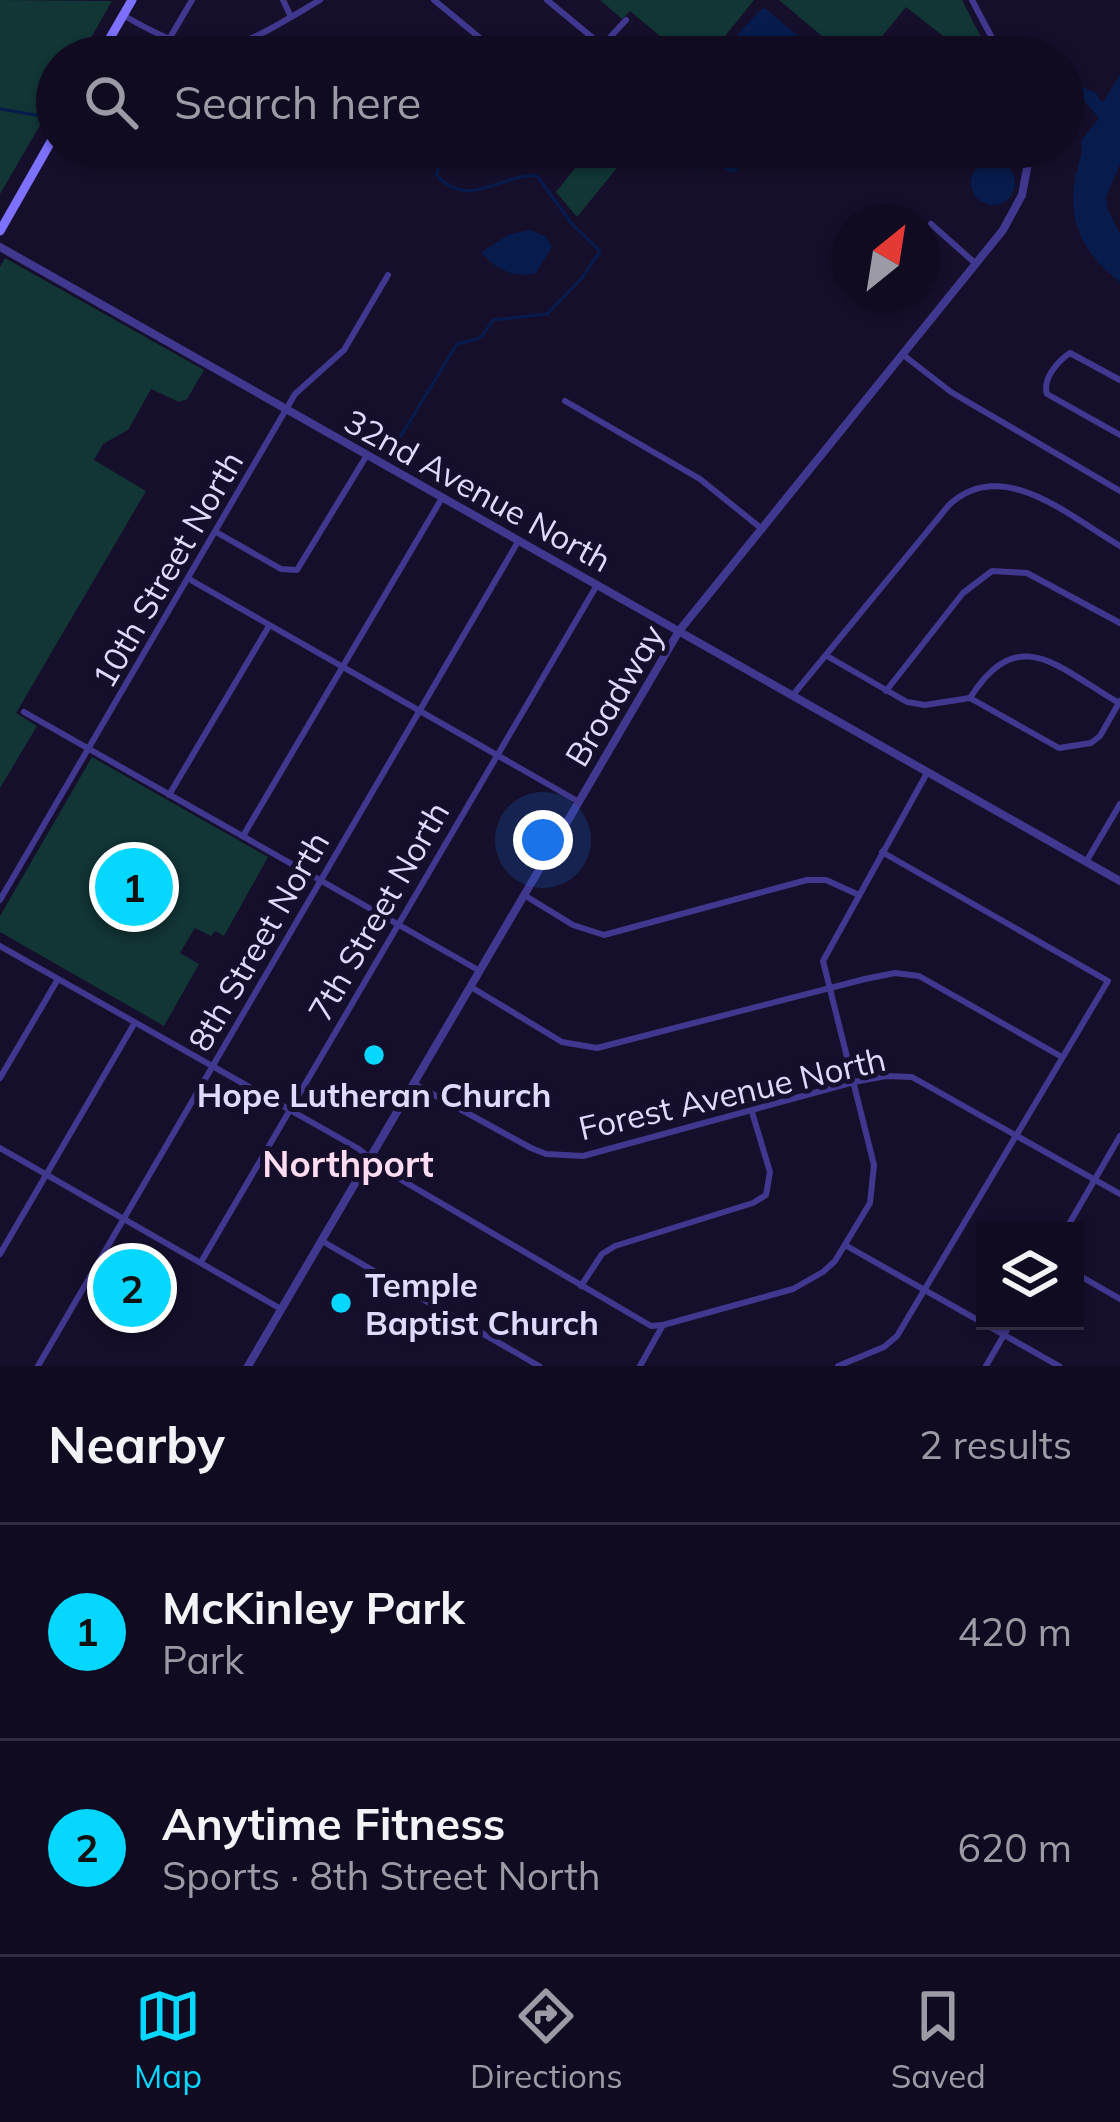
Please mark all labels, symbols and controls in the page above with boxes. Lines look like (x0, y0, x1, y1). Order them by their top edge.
search box (36, 36, 1084, 168)
icon: search (78, 69, 144, 135)
text: Search here (174, 74, 421, 130)
north arrow (832, 204, 940, 312)
street label: 32nd Avenue North (338, 400, 618, 580)
street label: 10th Street North (83, 443, 251, 695)
street label: Broadway (556, 616, 673, 773)
street label: 7th Street North (299, 794, 457, 1028)
your location (513, 810, 573, 870)
street label: 8th Street North (179, 824, 337, 1058)
pin: 1 (95, 842, 173, 932)
street label: Forest Avenue North (575, 1038, 889, 1148)
marker: Hope Lutheran Church (361, 1042, 387, 1068)
place label: Hope Lutheran Church (197, 1074, 551, 1115)
district label: Northport (262, 1141, 434, 1186)
map controls (976, 1222, 1084, 1330)
button: layers (976, 1222, 1084, 1330)
pin: 2 (93, 1243, 171, 1333)
place label: Temple Baptist Church (365, 1264, 599, 1343)
marker: Temple Baptist Church (328, 1290, 354, 1316)
text: Nearby (48, 1412, 225, 1476)
text: 2 results (919, 1420, 1072, 1469)
text: McKinley Park (162, 1579, 465, 1635)
text: 1 (75, 1607, 99, 1656)
text: 420 m (957, 1607, 1072, 1656)
text: Park (162, 1635, 244, 1684)
text: Anytime Fitness (162, 1795, 505, 1851)
text: 2 (75, 1823, 99, 1872)
text: 620 m (957, 1823, 1072, 1872)
text: Sports · 8th Street North (162, 1851, 601, 1900)
tab: Map (134, 1983, 202, 2096)
tab: Directions (470, 1983, 623, 2096)
tab: Saved (891, 1983, 986, 2096)

